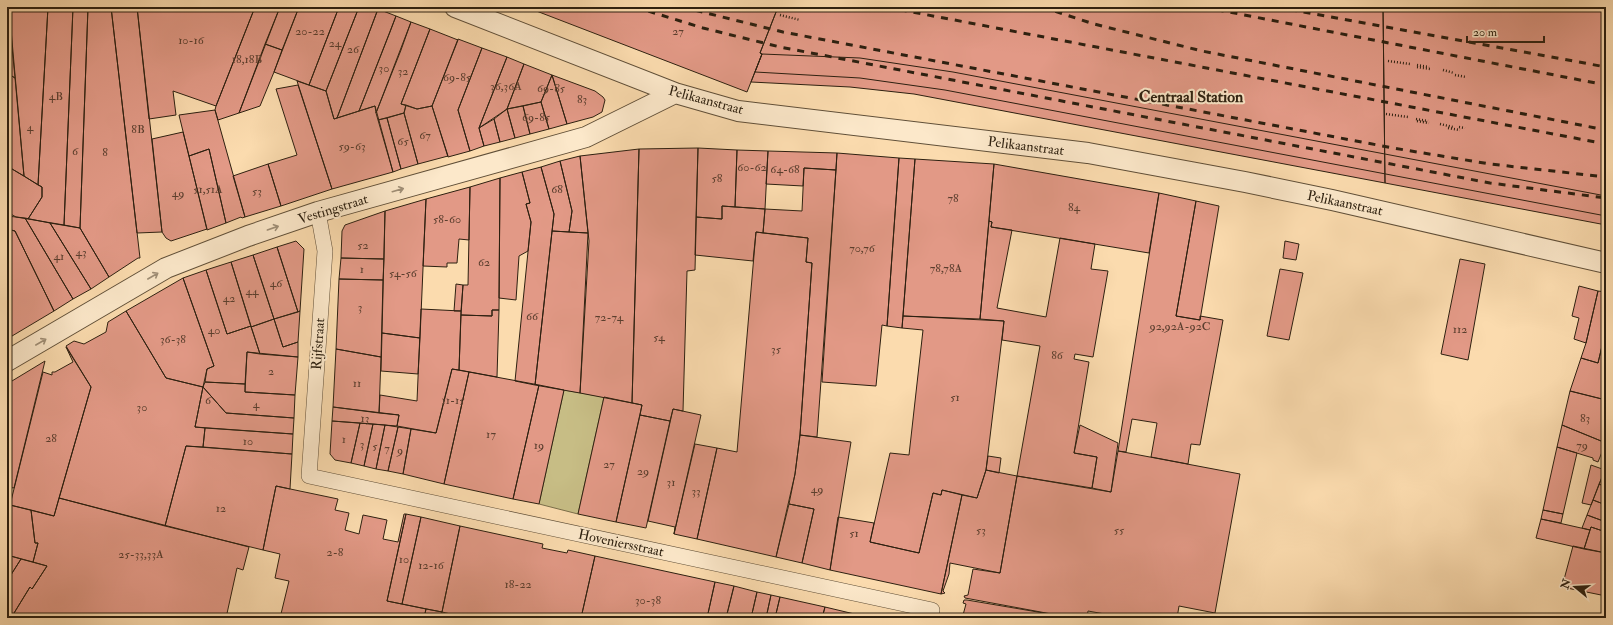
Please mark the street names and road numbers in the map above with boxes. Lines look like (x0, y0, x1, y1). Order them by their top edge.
street label: Pelikaanstraat (667, 82, 746, 118)
street label: Pelikaanstraat (987, 133, 1066, 159)
street label: Pelikaanstraat (1306, 187, 1385, 219)
street label: Vestingstraat (296, 190, 371, 228)
street label: Rijfstraat (308, 317, 328, 371)
street label: Hoveniersstraat (577, 526, 666, 560)

